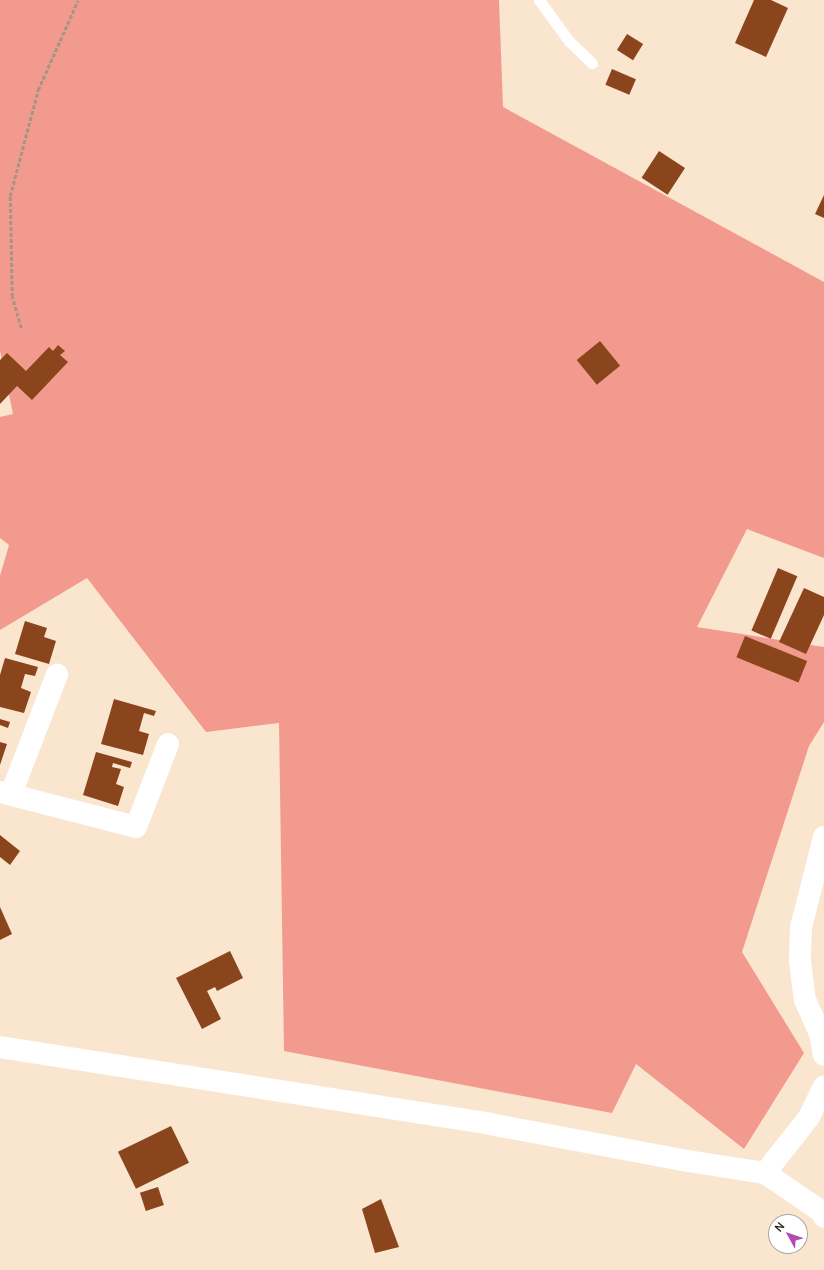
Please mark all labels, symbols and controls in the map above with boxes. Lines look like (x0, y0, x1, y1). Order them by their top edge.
north arrow (768, 1214, 808, 1254)
text: N (771, 1219, 787, 1234)

